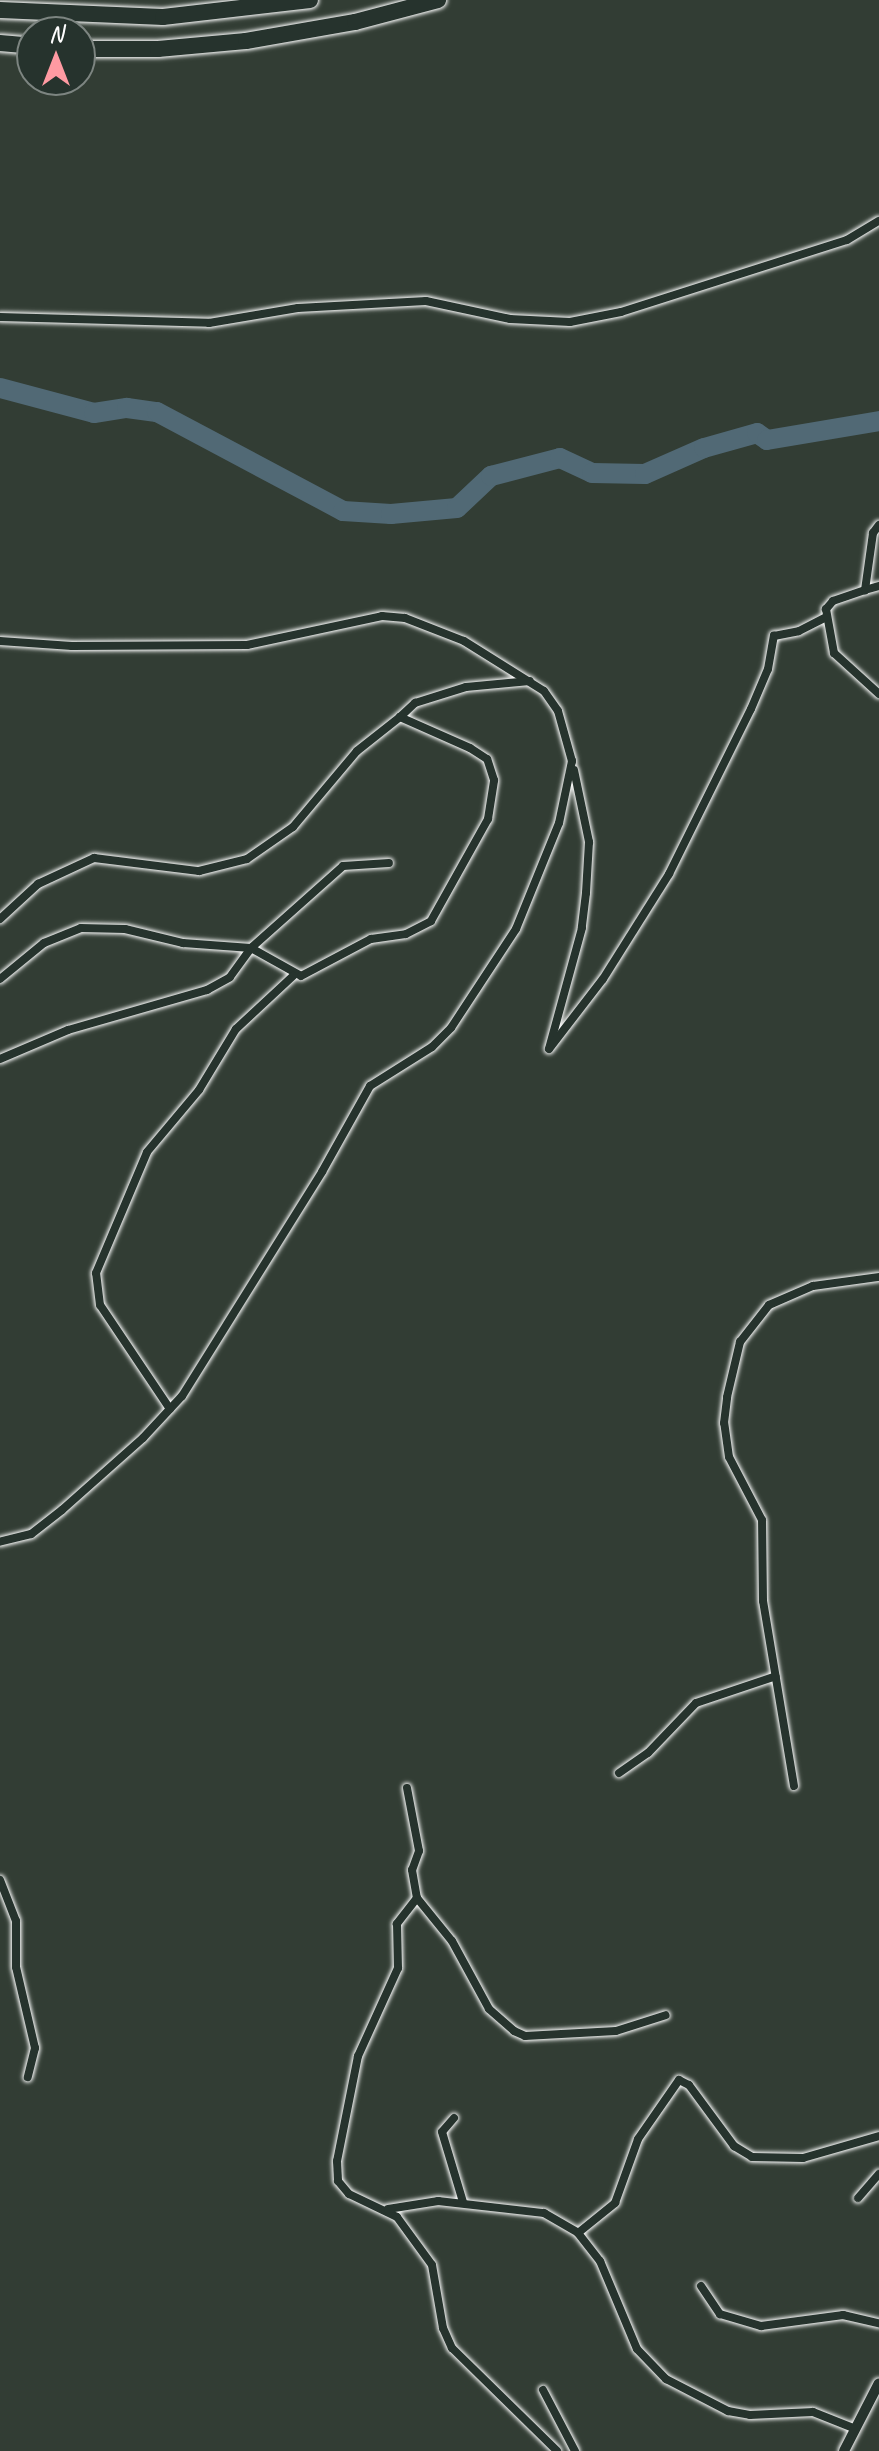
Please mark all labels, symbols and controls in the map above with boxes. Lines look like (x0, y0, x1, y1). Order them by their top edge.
north arrow (16, 16, 96, 96)
text: N (49, 20, 63, 48)

